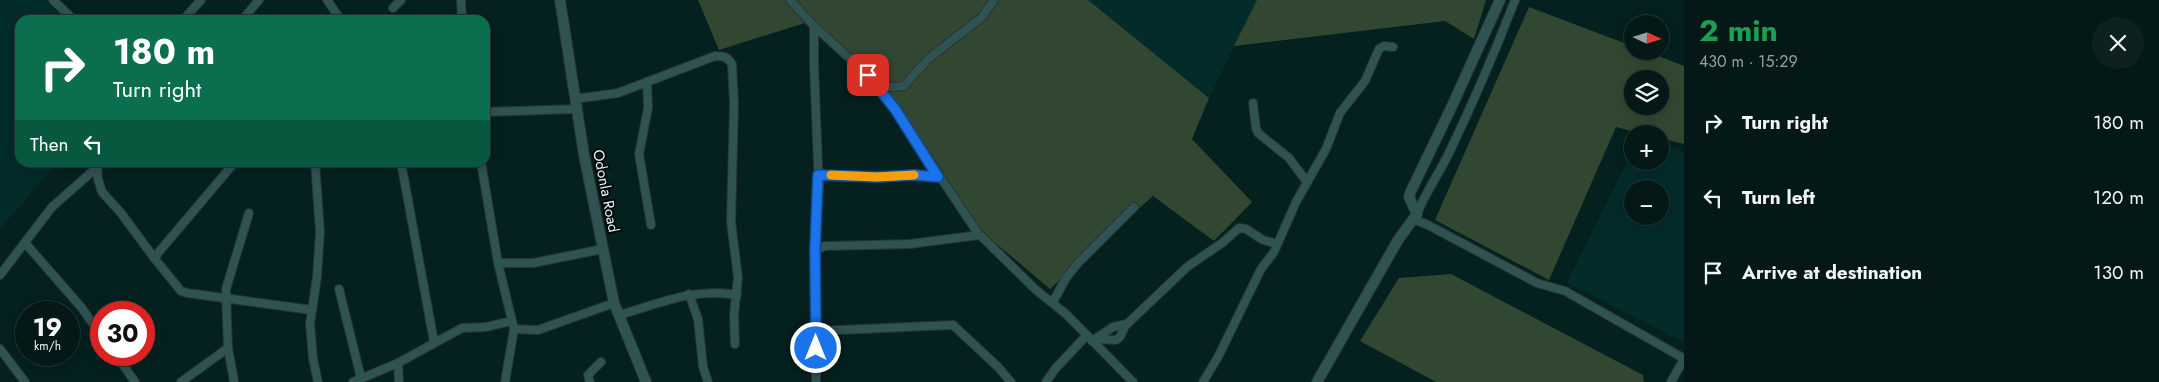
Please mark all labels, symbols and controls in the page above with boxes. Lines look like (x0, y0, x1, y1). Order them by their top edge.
text: 2 min (1699, 9, 1778, 52)
north arrow (1624, 15, 1669, 60)
map controls (1624, 15, 1669, 225)
button: close (2092, 17, 2144, 69)
text: 180 m (113, 27, 215, 77)
icon: right (30, 35, 95, 100)
text: 430 m · 15:29 (1699, 50, 1798, 73)
pin (847, 54, 889, 96)
icon: arrive (854, 61, 882, 89)
button: layers (1624, 70, 1669, 115)
text: Turn right (113, 73, 201, 105)
icon: right (1699, 109, 1727, 137)
text: Turn right (1742, 109, 1828, 136)
text: 180 m (2093, 109, 2144, 136)
button: + (1624, 125, 1669, 170)
icon: left (79, 130, 107, 158)
text: Then (30, 131, 69, 158)
street label: Odonla Road (587, 148, 625, 234)
button: − (1624, 180, 1669, 225)
icon: left (1699, 184, 1727, 212)
text: Turn left (1742, 184, 1815, 211)
text: 120 m (2093, 184, 2144, 211)
icon: arrive (1699, 259, 1727, 287)
text: Arrive at destination (1742, 259, 1922, 286)
text: 130 m (2093, 259, 2144, 286)
speed limit sign: 30 (90, 301, 155, 366)
text: 19 (33, 309, 62, 345)
position arrow (789, 321, 841, 373)
text: km/h (34, 337, 61, 355)

